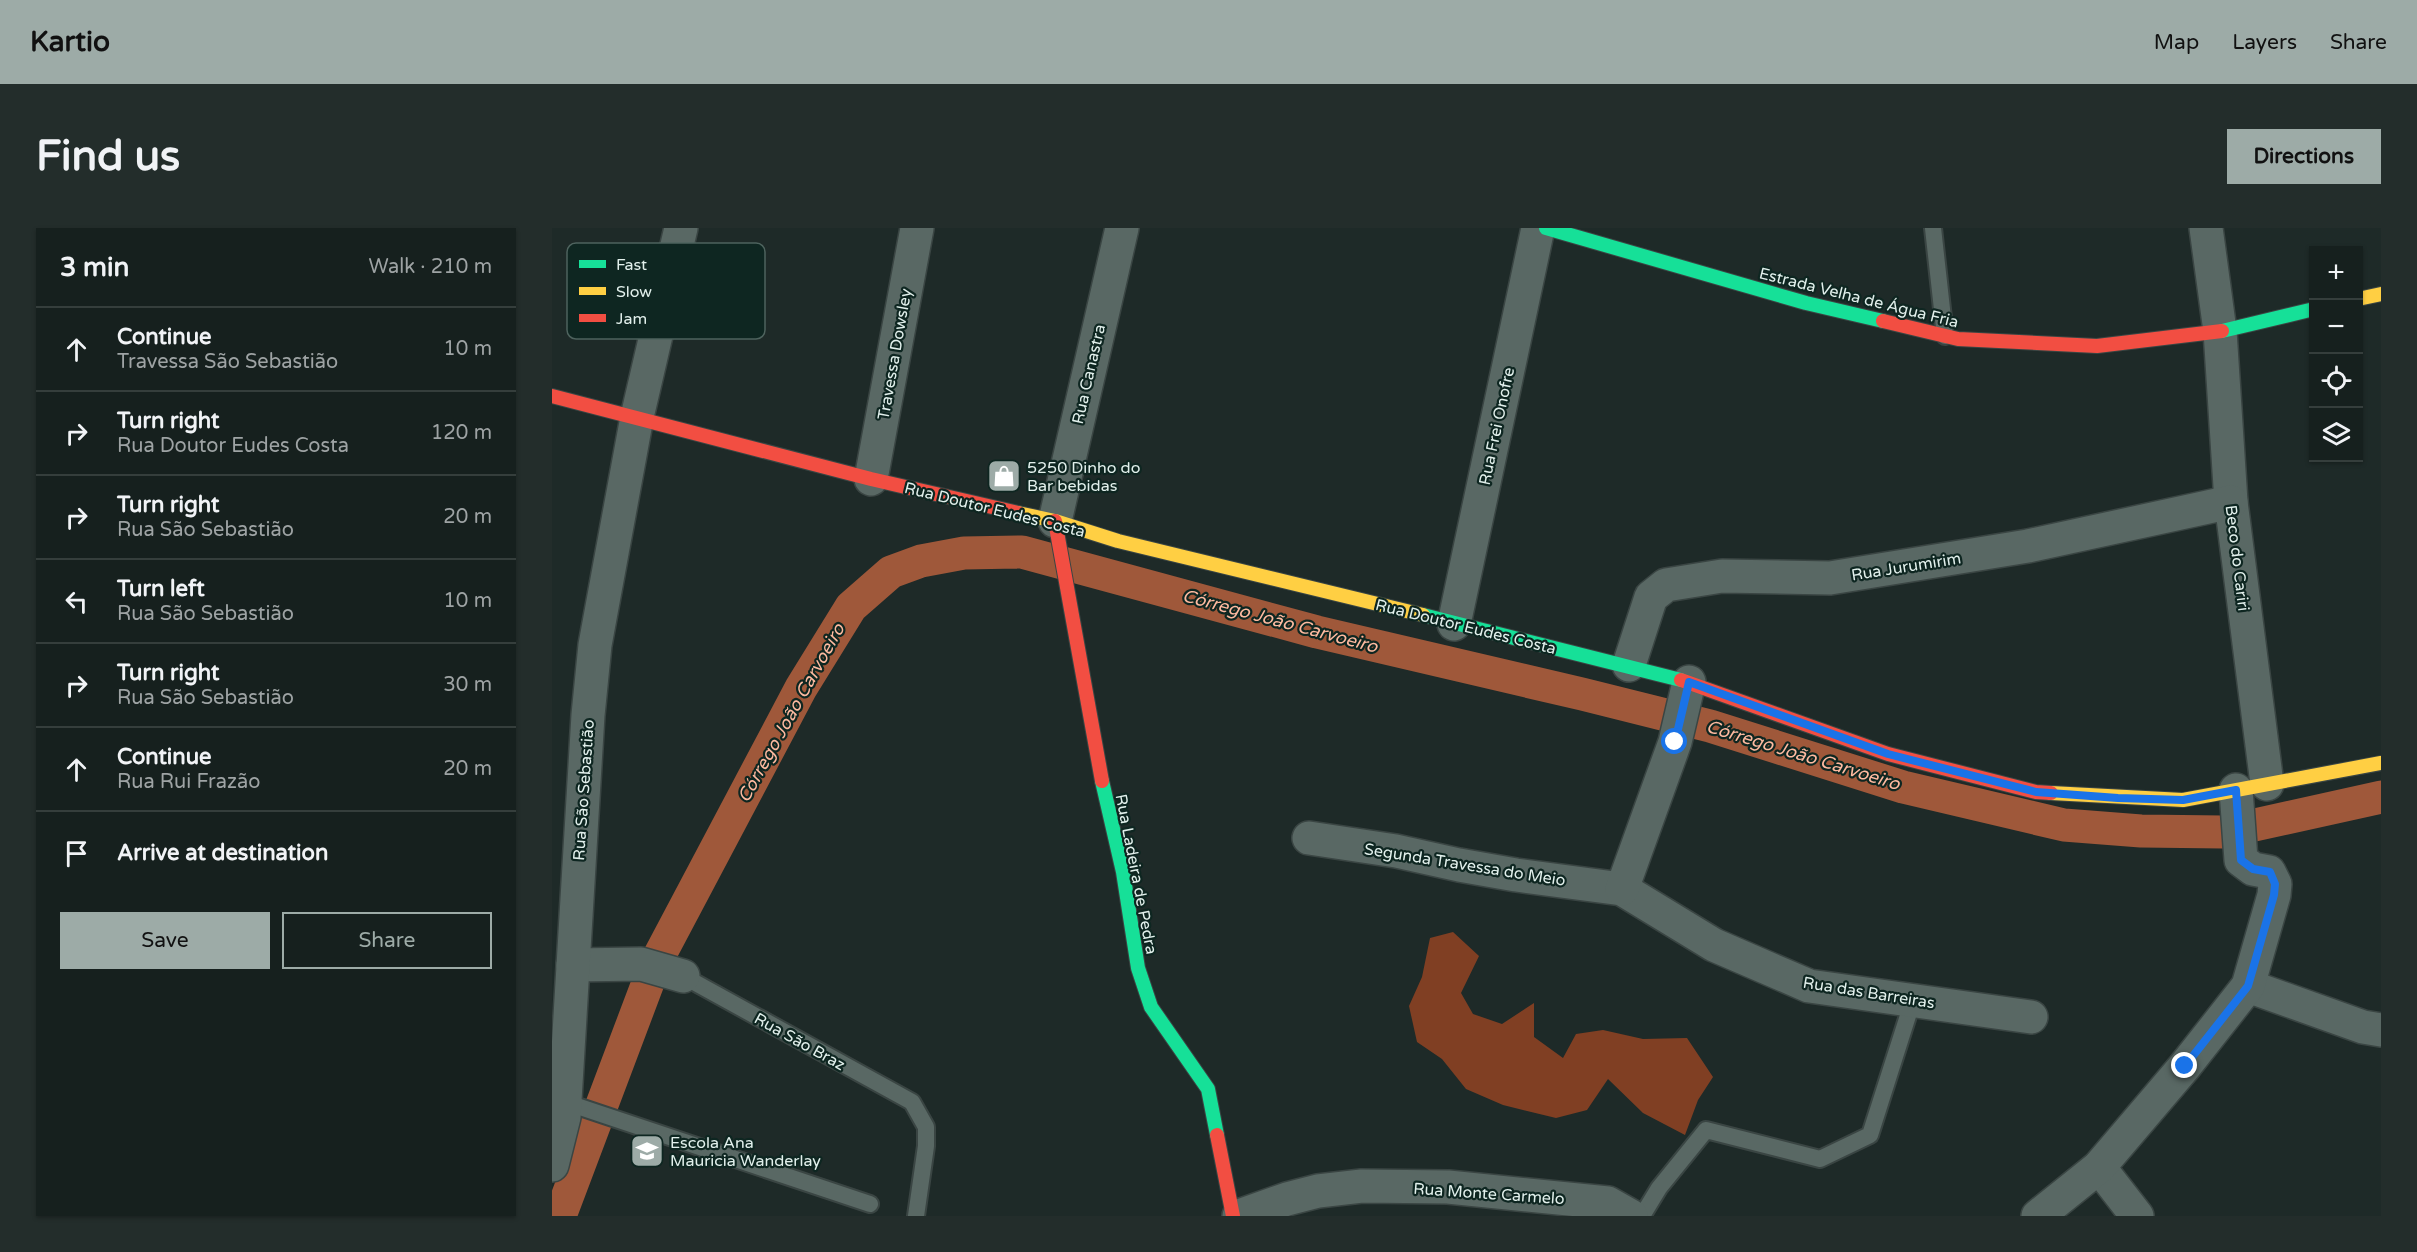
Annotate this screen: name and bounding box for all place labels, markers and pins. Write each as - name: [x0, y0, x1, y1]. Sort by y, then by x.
- shop icon: 5250 Dinho do Bar bebidas: [986, 458, 1022, 494]
- place label: 5250 Dinho do Bar bebidas: [1027, 458, 1140, 496]
- school or university icon: Escola Ana Mauricia Wanderlay: [629, 1133, 665, 1169]
- place label: Escola Ana Mauricia Wanderlay: [670, 1133, 821, 1171]

